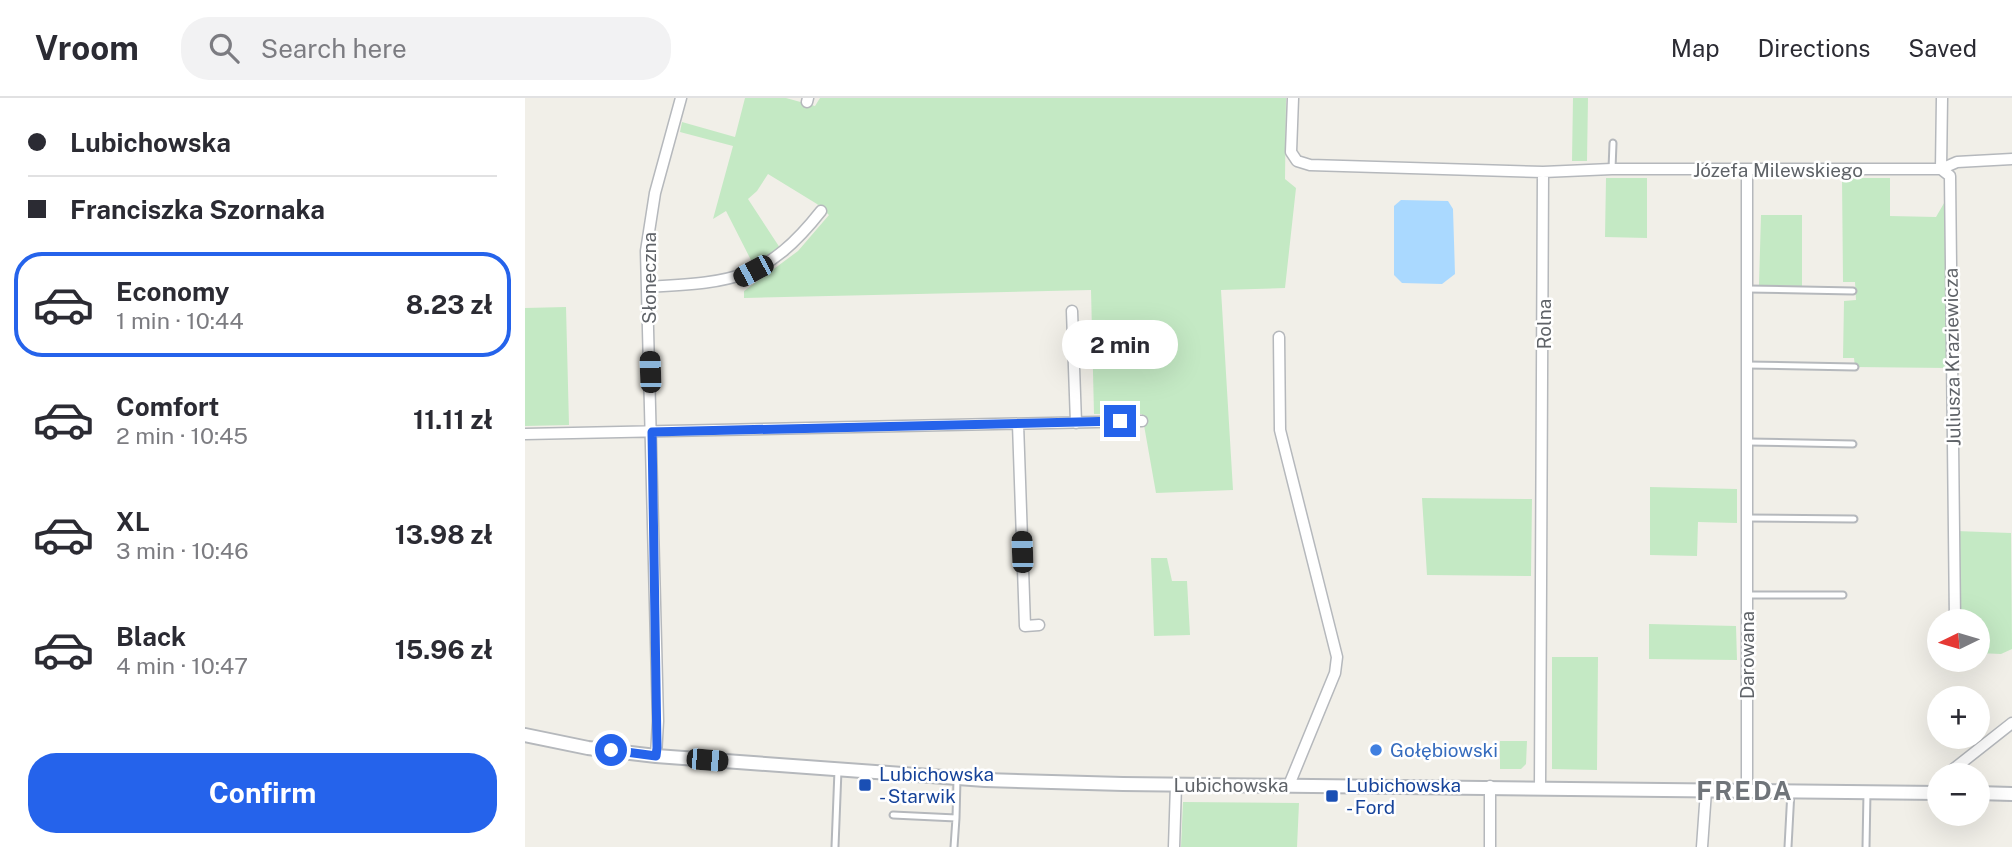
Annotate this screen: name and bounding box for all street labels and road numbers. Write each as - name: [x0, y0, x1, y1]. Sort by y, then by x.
- street label: Józefa Milewskiego: [1693, 159, 1863, 181]
- street label: Słoneczna: [638, 232, 660, 324]
- street label: Juliusza Kraziewicza: [1939, 268, 1965, 446]
- street label: Rolna: [1533, 299, 1555, 349]
- street label: Darowana: [1736, 611, 1758, 699]
- street label: Lubichowska: [1173, 774, 1289, 796]

